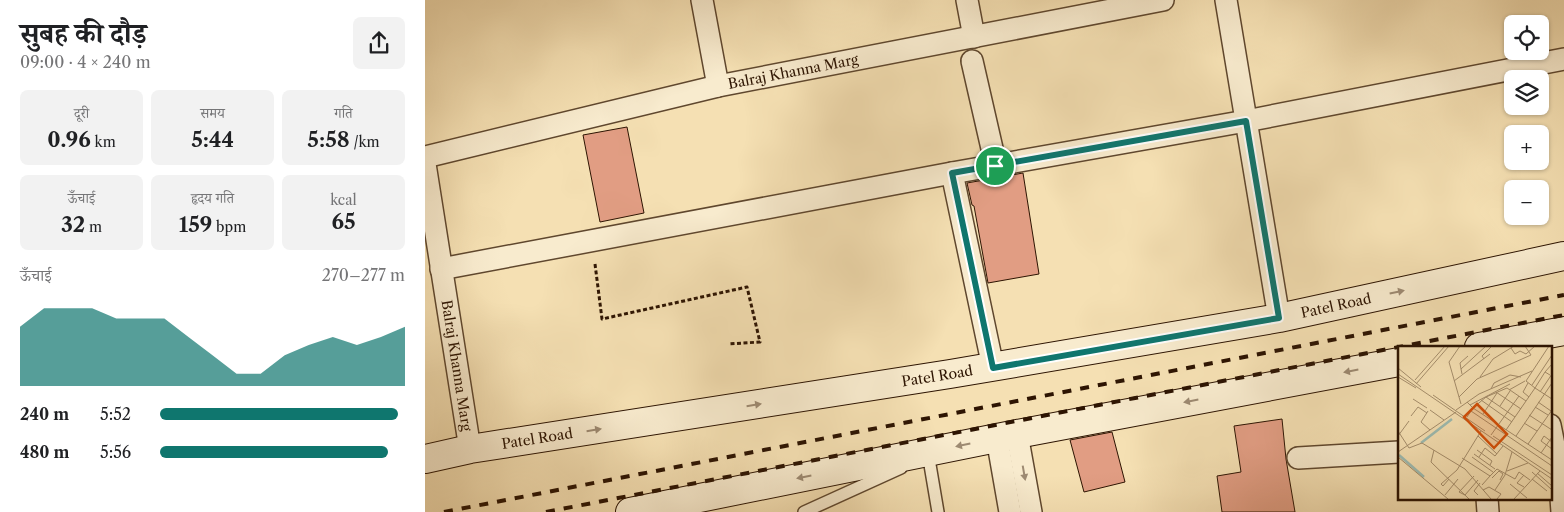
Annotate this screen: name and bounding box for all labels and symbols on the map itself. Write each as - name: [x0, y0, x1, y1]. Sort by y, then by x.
- street label: Balraj Khanna Marg: [726, 50, 860, 93]
- pin: [974, 145, 1016, 187]
- one-way arrow: [1389, 288, 1404, 296]
- street label: Patel Road: [1299, 289, 1373, 322]
- street label: Balraj Khanna Marg: [438, 299, 476, 433]
- inset map: [1398, 346, 1551, 500]
- street label: Patel Road: [900, 361, 975, 390]
- one-way arrow: [1343, 367, 1359, 375]
- one-way arrow: [1183, 397, 1199, 405]
- one-way arrow: [747, 400, 763, 408]
- street label: Patel Road: [500, 424, 574, 453]
- one-way arrow: [586, 425, 602, 433]
- one-way arrow: [955, 442, 971, 450]
- one-way arrow: [1021, 465, 1029, 481]
- one-way arrow: [795, 474, 811, 482]

